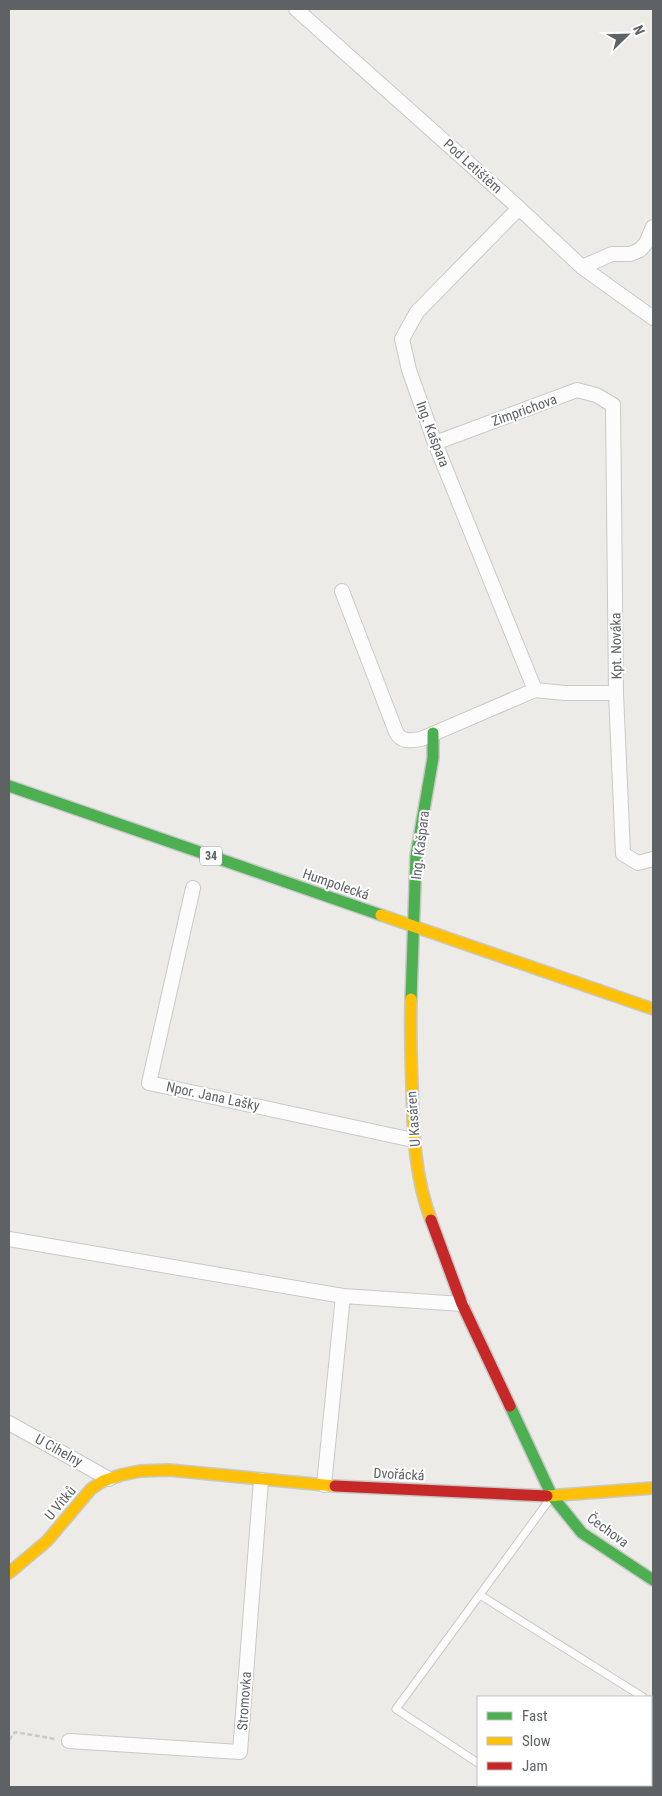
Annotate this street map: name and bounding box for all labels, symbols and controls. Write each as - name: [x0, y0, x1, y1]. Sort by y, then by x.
- north arrow: [602, 10, 652, 60]
- text: N: [630, 23, 648, 37]
- street label: Pod Letištěm: [440, 136, 506, 196]
- street label: Zimprichova: [489, 391, 559, 429]
- street label: Ing. Kašpara: [413, 399, 453, 469]
- street label: Kpt. Nováka: [607, 613, 625, 679]
- street label: Ing. Kašpara: [408, 810, 432, 880]
- road number: 34: [200, 846, 222, 866]
- street label: Humpolecká: [301, 865, 371, 903]
- street label: Npor. Jana Lašky: [165, 1078, 261, 1114]
- street label: U Kasáren: [403, 1091, 423, 1147]
- street label: U Cihelny: [33, 1431, 85, 1470]
- street label: Dvořácká: [373, 1465, 425, 1483]
- street label: U Vítků: [41, 1483, 79, 1523]
- street label: Čechova: [584, 1509, 632, 1550]
- street label: Stromovka: [234, 1671, 254, 1731]
- legend: [477, 1696, 652, 1786]
- text: Fast: [522, 1707, 547, 1725]
- text: Slow: [522, 1732, 551, 1750]
- text: Jam: [522, 1757, 548, 1775]

